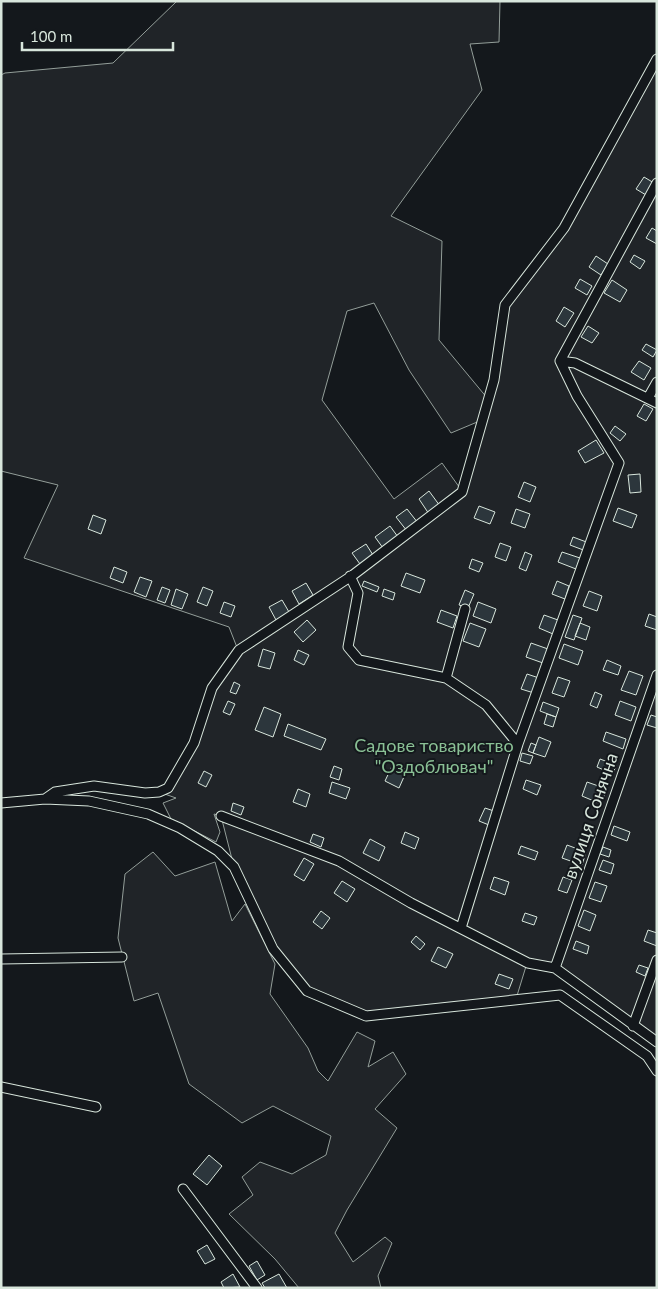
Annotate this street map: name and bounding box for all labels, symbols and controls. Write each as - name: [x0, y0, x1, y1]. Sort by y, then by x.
- scale bar: [22, 20, 174, 52]
- text: 100 m: [30, 27, 72, 45]
- park label: Садове товариство "Оздоблювач": [354, 734, 514, 777]
- street label: вулиця Сонячна: [558, 750, 622, 882]

